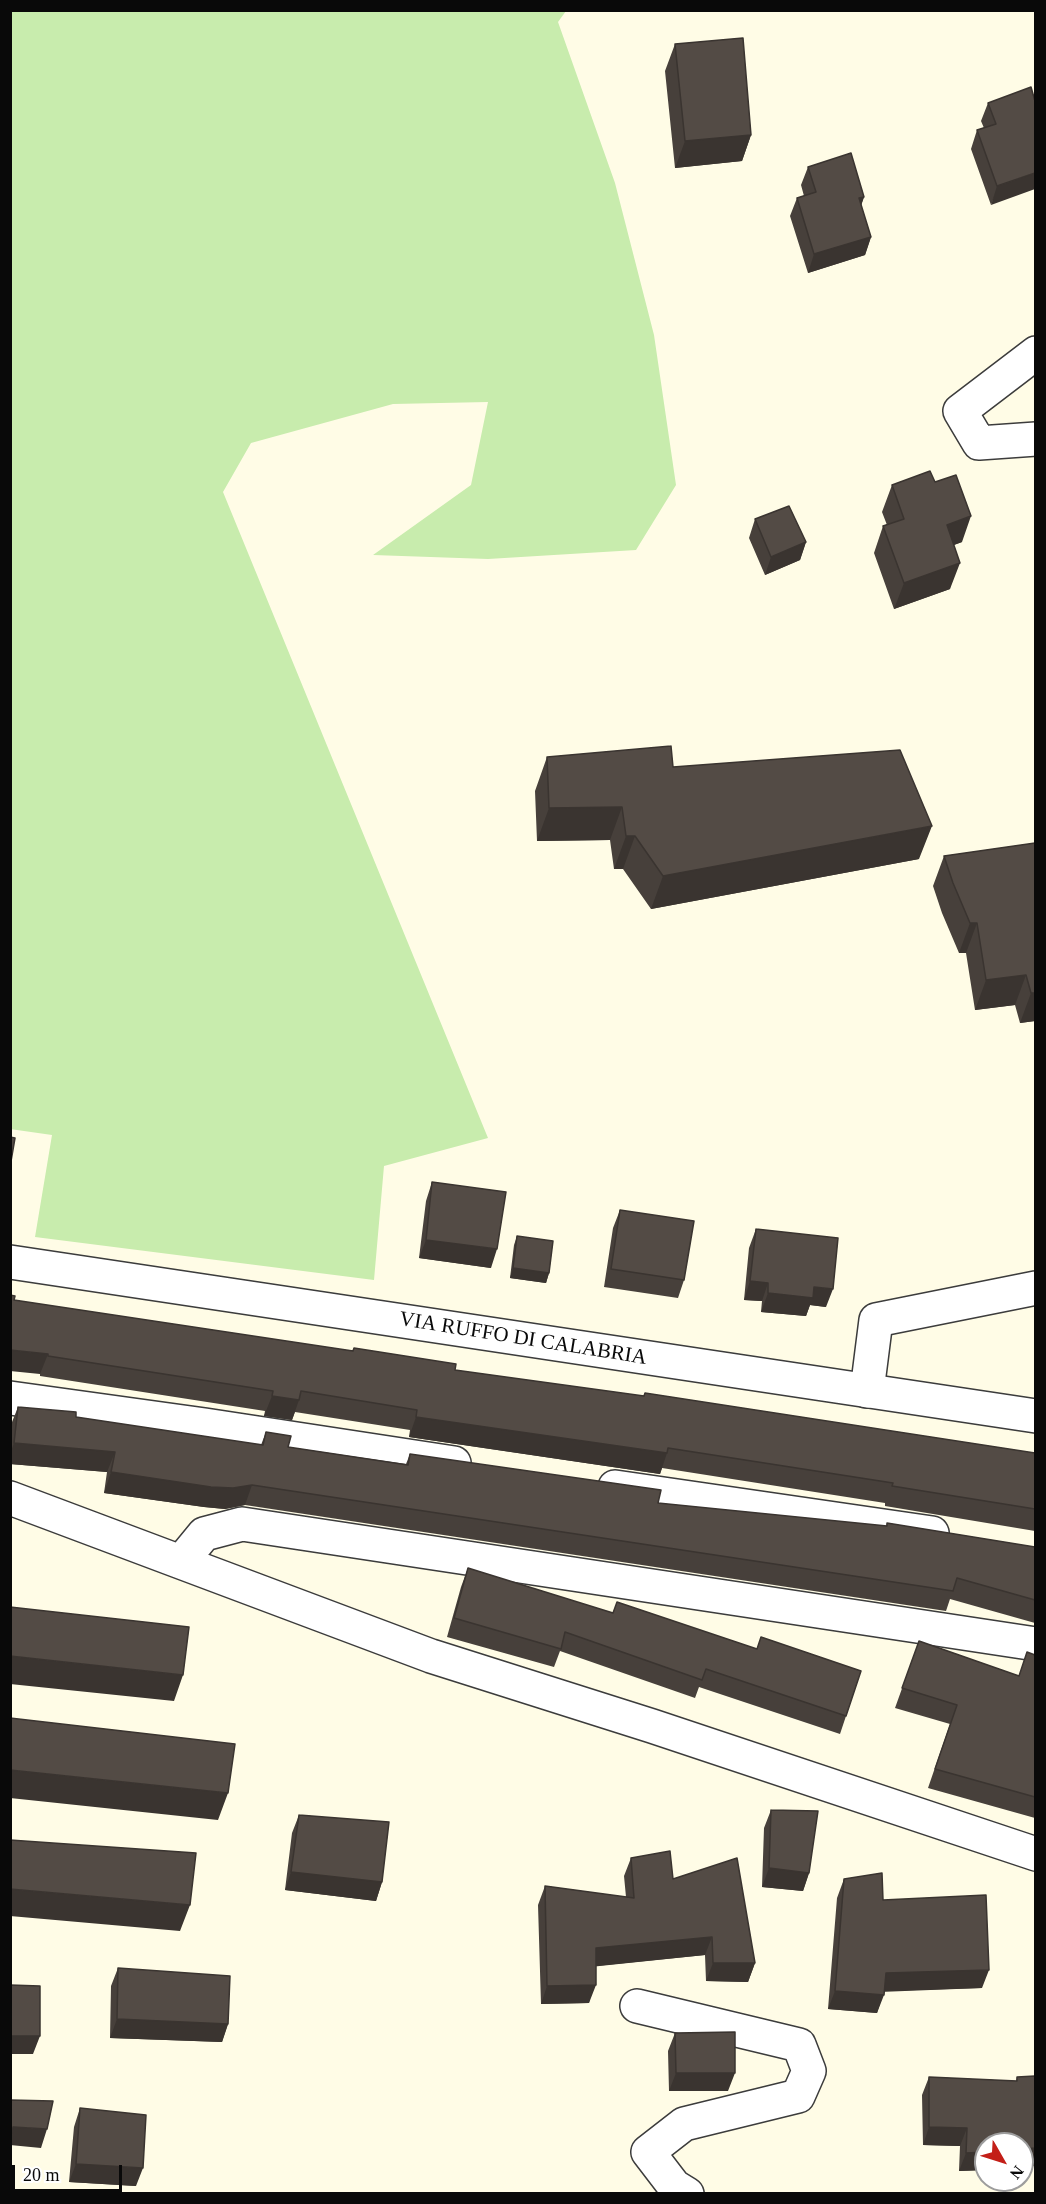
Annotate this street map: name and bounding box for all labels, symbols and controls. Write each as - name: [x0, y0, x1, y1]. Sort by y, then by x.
- street label: VIA RUFFO DI CALABRIA: [397, 1307, 649, 1371]
- north arrow: [974, 2132, 1034, 2192]
- scale bar: [15, 2153, 124, 2191]
- text: N: [1007, 2163, 1027, 2182]
- text: 20 m: [23, 2165, 60, 2185]

